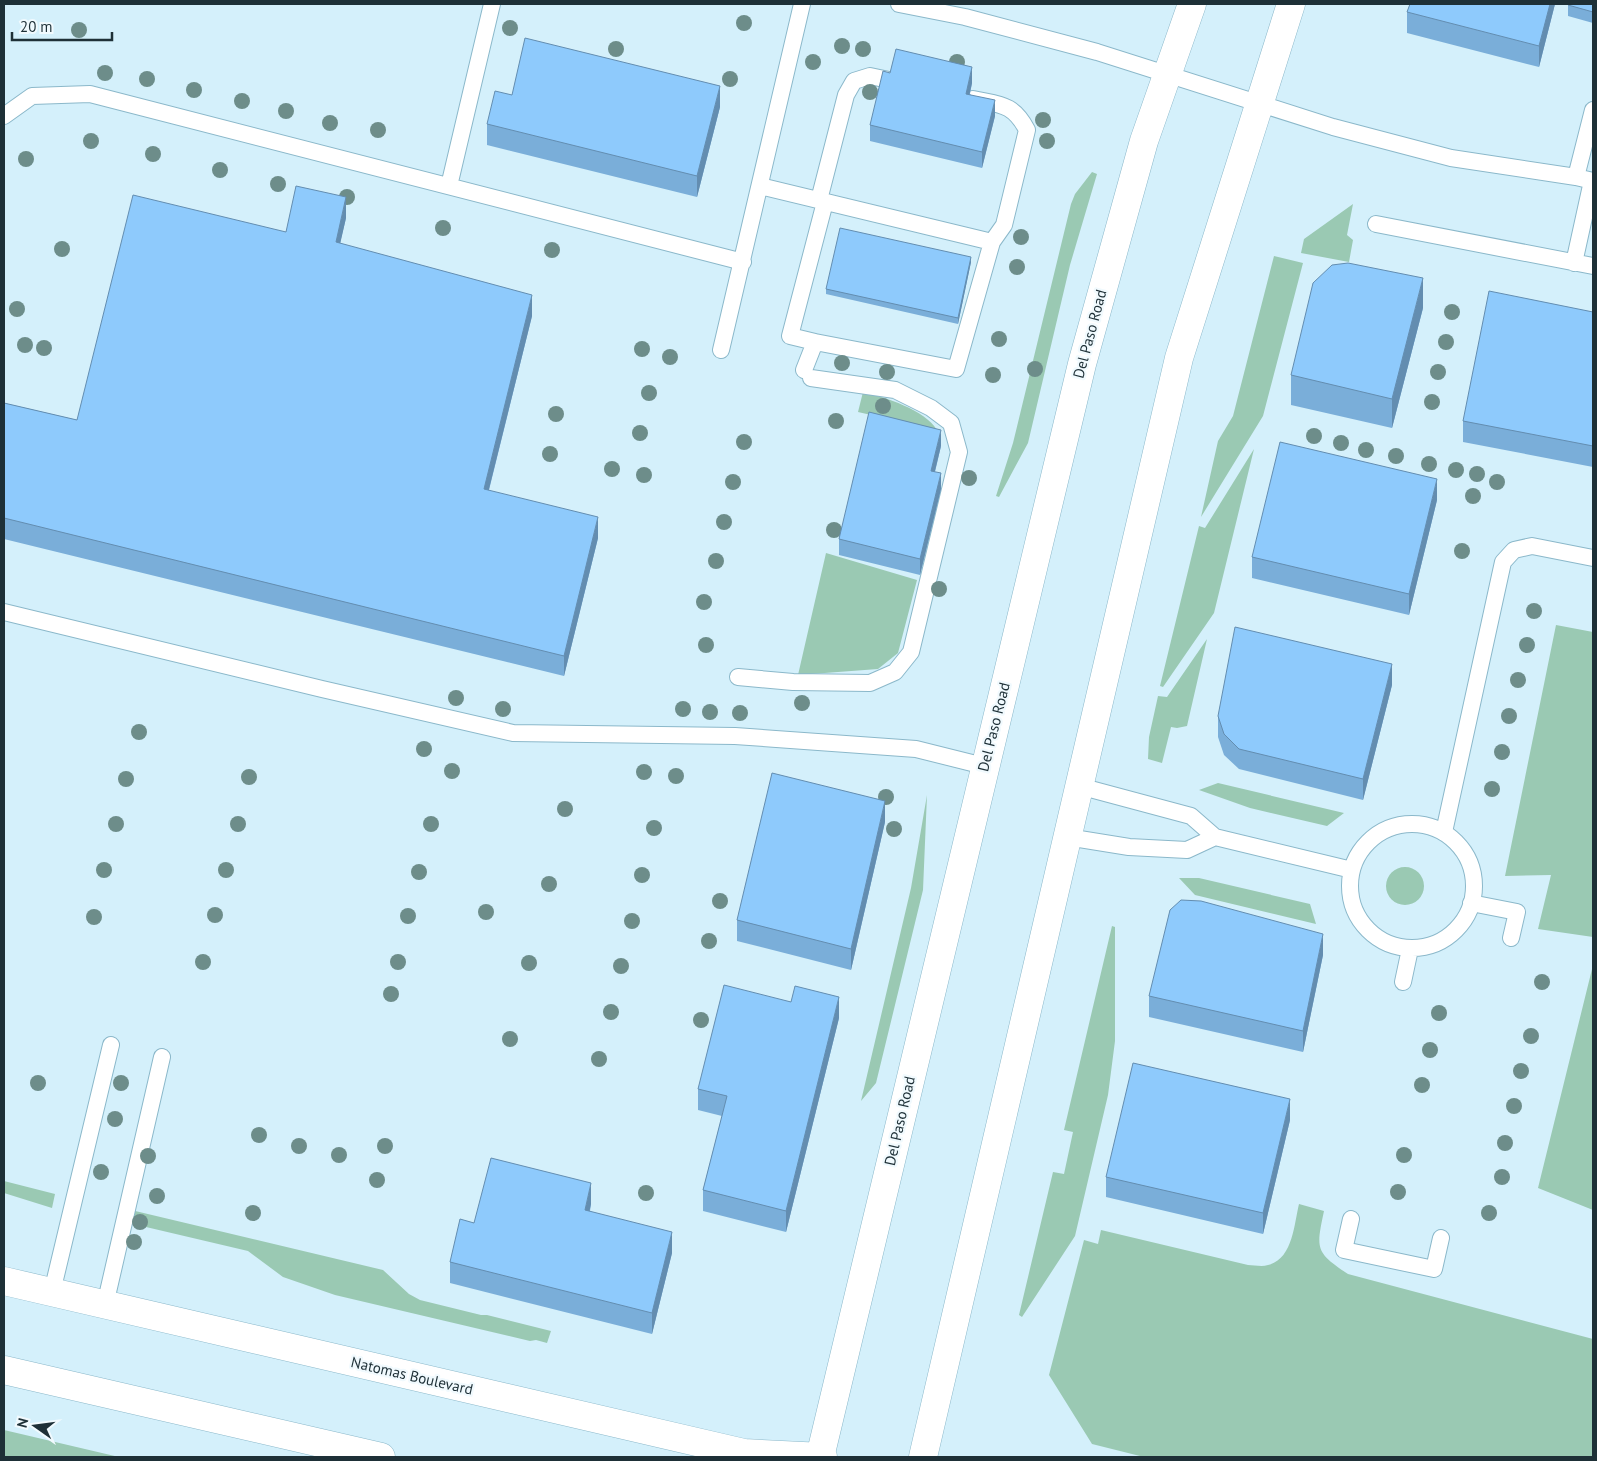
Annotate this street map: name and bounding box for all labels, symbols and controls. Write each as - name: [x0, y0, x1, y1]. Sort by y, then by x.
- scale bar: [12, 10, 112, 42]
- text: 20 m: [20, 17, 53, 36]
- street label: Del Paso Road: [1069, 287, 1110, 380]
- street label: Del Paso Road: [973, 680, 1014, 773]
- street label: Del Paso Road: [880, 1074, 919, 1167]
- street label: Natomas Boulevard: [349, 1352, 475, 1399]
- north arrow: [10, 1401, 60, 1451]
- text: N: [13, 1416, 32, 1429]

